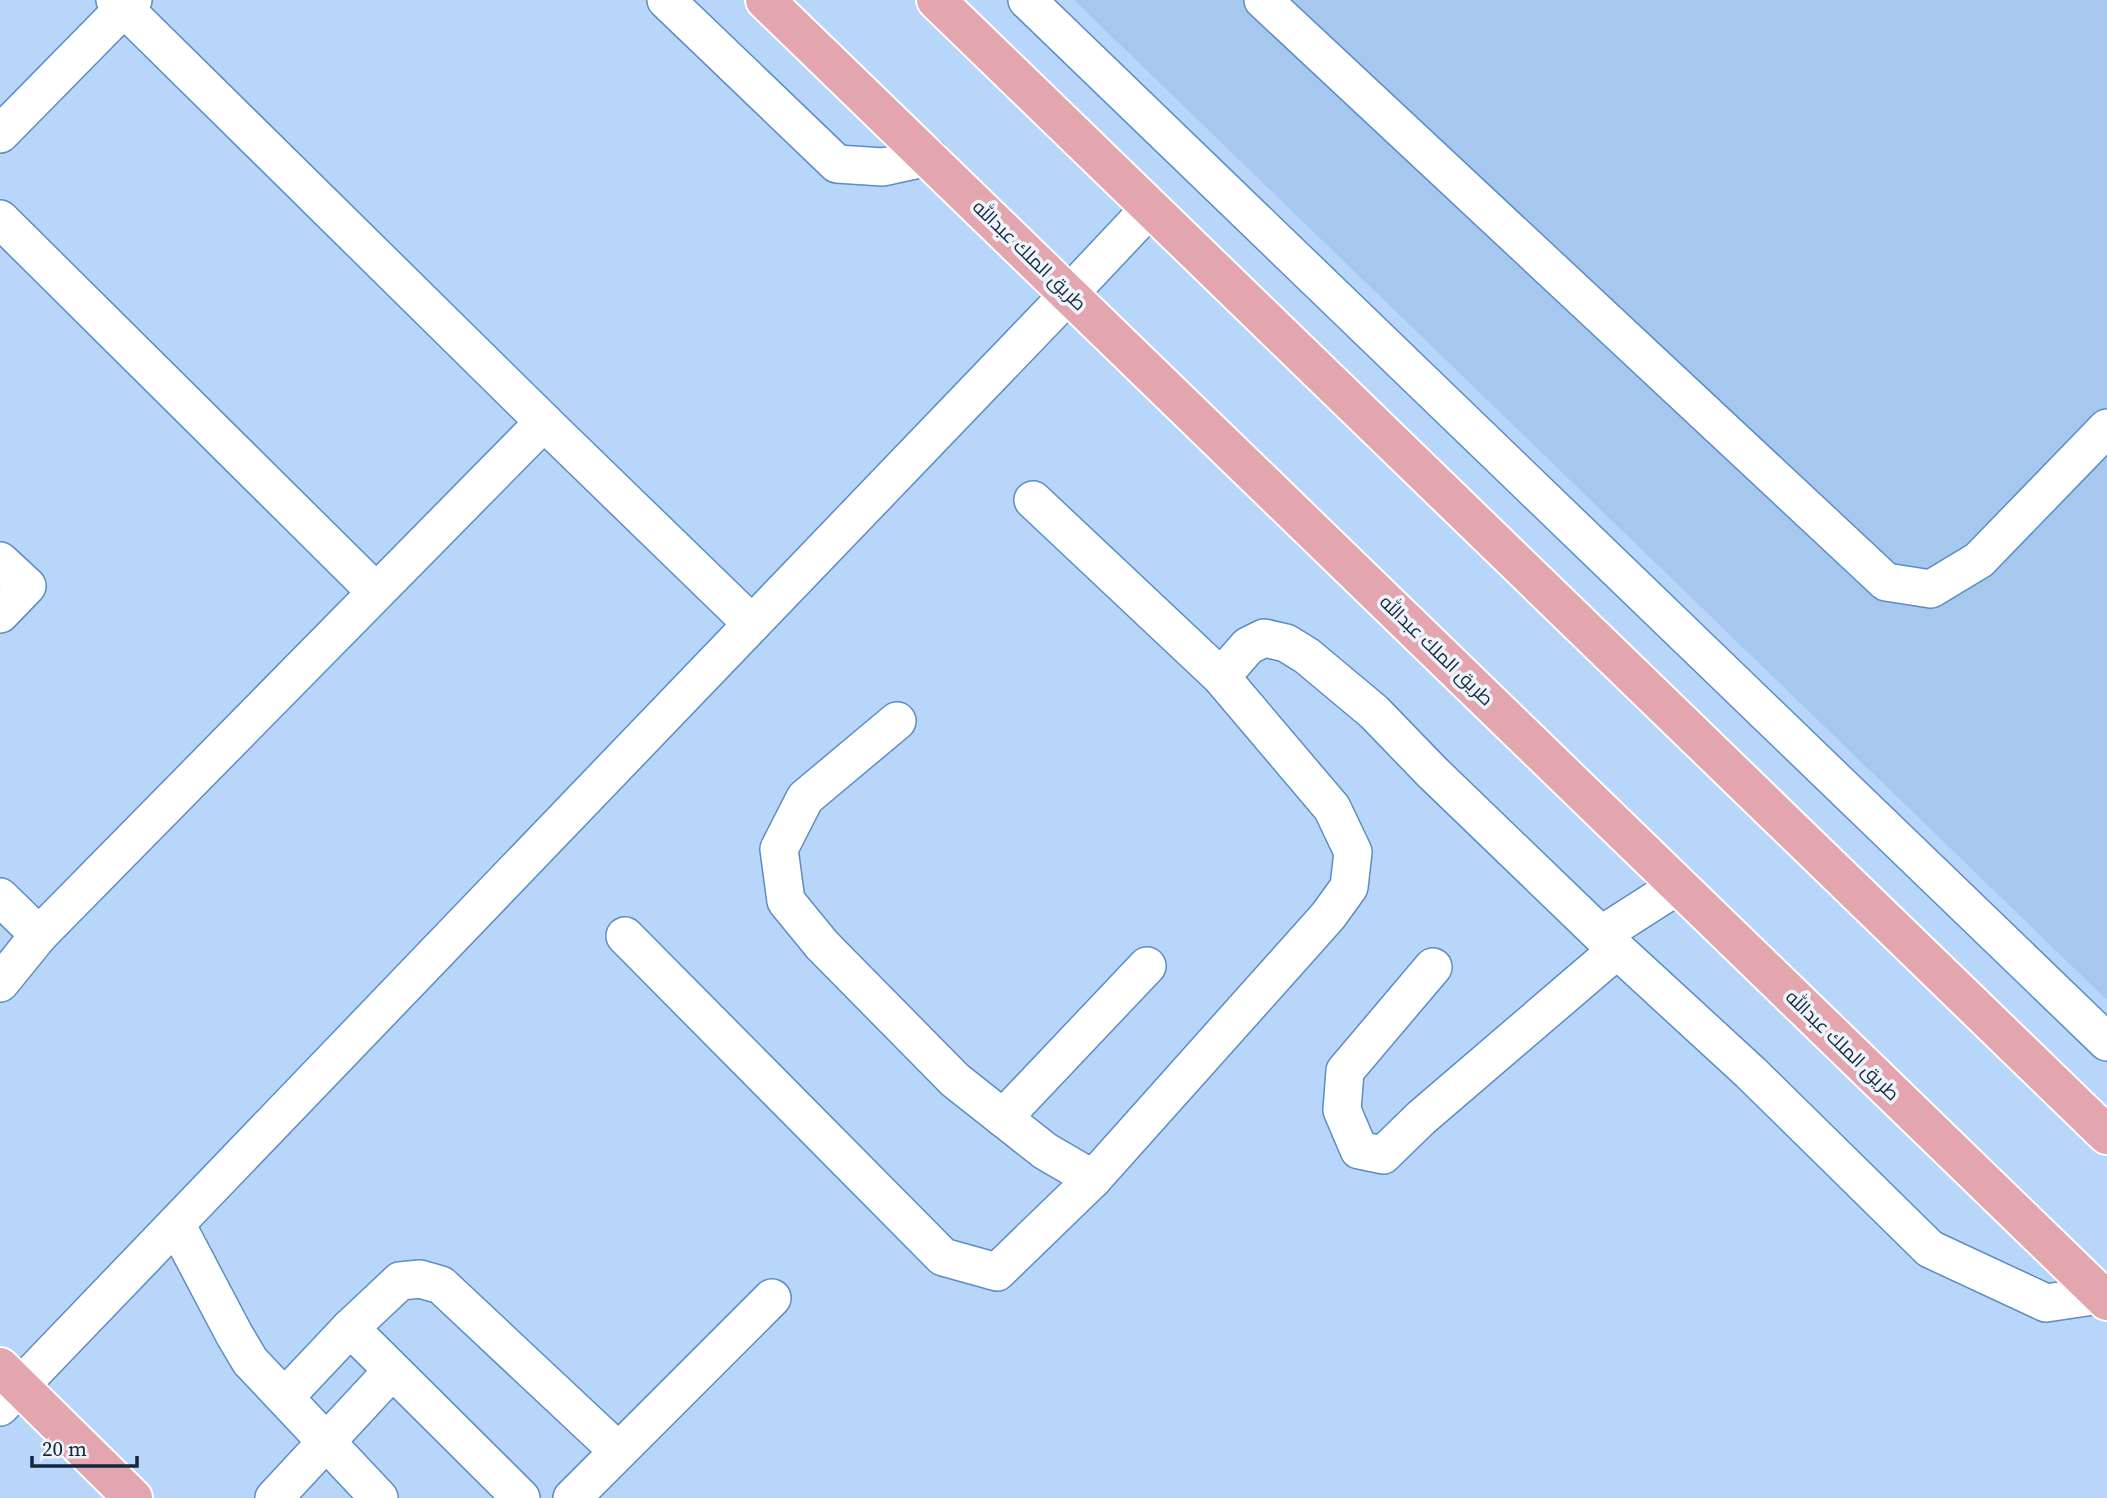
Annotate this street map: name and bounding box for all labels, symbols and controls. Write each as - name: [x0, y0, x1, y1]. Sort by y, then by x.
- street label: طريق الملك عبدالله: [967, 194, 1093, 316]
- street label: طريق الملك عبدالله: [1374, 589, 1500, 711]
- street label: طريق الملك عبدالله: [1780, 984, 1906, 1106]
- scale bar: [32, 1424, 136, 1468]
- text: 20 m: [42, 1434, 87, 1463]

